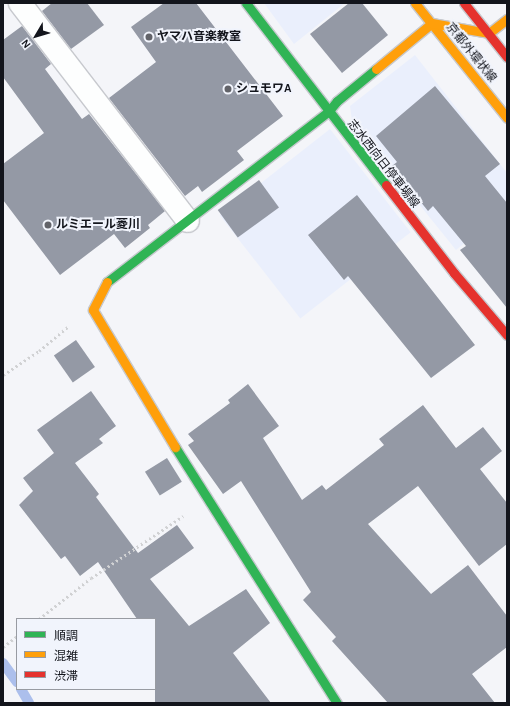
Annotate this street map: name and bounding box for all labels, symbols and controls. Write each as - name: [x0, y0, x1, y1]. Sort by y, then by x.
- north arrow: [16, 16, 56, 56]
- street label: 京都外環状線: [443, 20, 499, 86]
- place label: ヤマハ音楽教室: [157, 30, 241, 44]
- marker: ヤマハ音楽教室: [144, 32, 154, 42]
- text: N: [19, 37, 34, 51]
- place label: シュモワA: [236, 82, 292, 96]
- marker: シュモワA: [223, 84, 233, 94]
- street label: 志水西向日停車場線: [344, 117, 422, 211]
- place label: ルミエール菱川: [56, 218, 140, 232]
- marker: ルミエール菱川: [43, 220, 53, 230]
- legend: [16, 618, 156, 690]
- text: 順調: [54, 629, 78, 643]
- text: 混雑: [54, 649, 78, 663]
- text: 渋滞: [54, 669, 78, 683]

